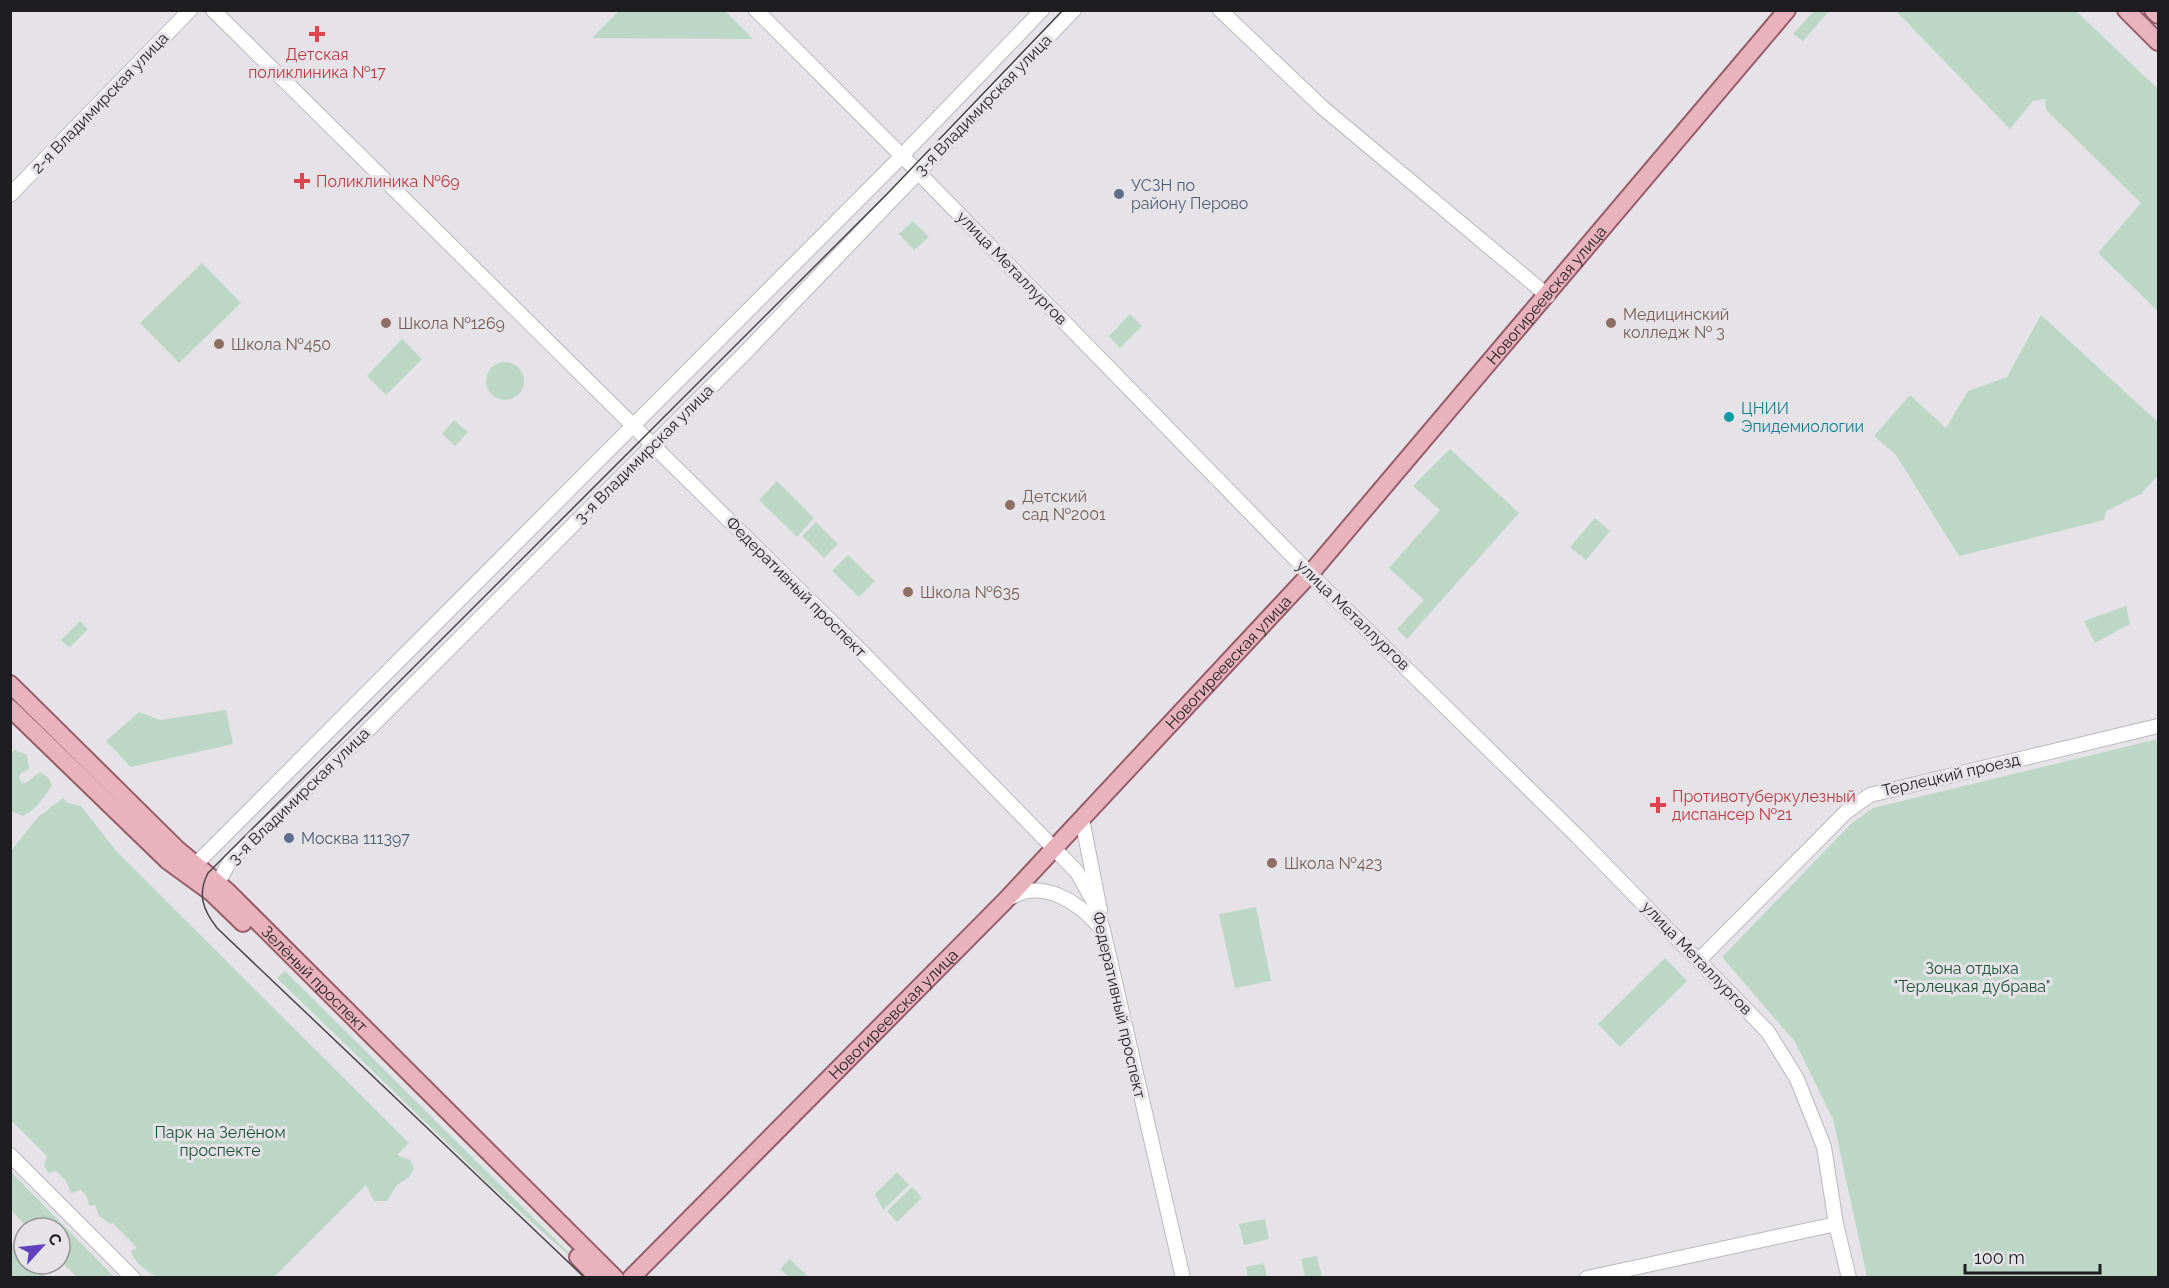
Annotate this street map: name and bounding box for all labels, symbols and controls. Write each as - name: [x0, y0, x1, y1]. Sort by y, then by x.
- marker: Детская поликлиника №17: [308, 25, 326, 43]
- street label: 2-я Владимирская улица: [28, 29, 172, 177]
- street label: 3-я Владимирская улица: [911, 31, 1055, 179]
- place label: Детская поликлиника №17: [248, 45, 386, 82]
- marker: Поликлиника №69: [293, 172, 311, 190]
- place label: Поликлиника №69: [316, 172, 460, 191]
- place label: УСЗН по району Перово: [1131, 176, 1248, 213]
- marker: УСЗН по району Перово: [1112, 187, 1126, 201]
- street label: улица Металлургов: [953, 207, 1071, 329]
- street label: Новогиреевская улица: [1482, 222, 1610, 368]
- place label: Медицинский колледж № 3: [1623, 305, 1729, 342]
- place label: Школа №1269: [398, 314, 505, 333]
- marker: Школа №1269: [379, 316, 393, 330]
- marker: Медицинский колледж № 3: [1604, 316, 1618, 330]
- place label: Школа №450: [231, 335, 331, 354]
- marker: Школа №450: [212, 337, 226, 351]
- street label: 3-я Владимирская улица: [571, 381, 717, 527]
- place label: ЦНИИ Эпидемиологии: [1741, 399, 1864, 436]
- marker: ЦНИИ Эпидемиологии: [1722, 410, 1736, 424]
- place label: Детский сад №2001: [1022, 487, 1106, 524]
- marker: Детский сад №2001: [1003, 498, 1017, 512]
- street label: Федеративный проспект: [722, 513, 870, 661]
- street label: улица Металлургов: [1292, 556, 1414, 674]
- place label: Школа №635: [920, 583, 1020, 602]
- marker: Школа №635: [901, 585, 915, 599]
- street label: Новогиреевская улица: [1161, 591, 1295, 733]
- street label: 3-я Владимирская улица: [225, 724, 373, 868]
- street label: Терлецкий проезд: [1880, 750, 2022, 800]
- place label: Противотуберкулезный диспансер №21: [1672, 787, 1856, 824]
- marker: Противотуберкулезный диспансер №21: [1649, 796, 1667, 814]
- place label: Москва 111397: [301, 829, 410, 848]
- marker: Москва 111397: [282, 831, 296, 845]
- place label: Школа №423: [1284, 854, 1382, 873]
- marker: Школа №423: [1265, 856, 1279, 870]
- street label: улица Металлургов: [1638, 897, 1756, 1019]
- street label: Федеративный проспект: [1088, 910, 1150, 1100]
- street label: Зелёный проспект: [258, 922, 372, 1036]
- street label: Новогиреевская улица: [824, 945, 962, 1083]
- park label: Зона отдыха "Терлецкая дубрава": [1893, 959, 2051, 996]
- park label: Парк на Зелёном проспекте: [154, 1123, 286, 1160]
- north arrow: [12, 1216, 72, 1276]
- text: С: [44, 1230, 66, 1249]
- scale bar: [1965, 1237, 2100, 1275]
- text: 100 m: [1974, 1247, 2025, 1268]

